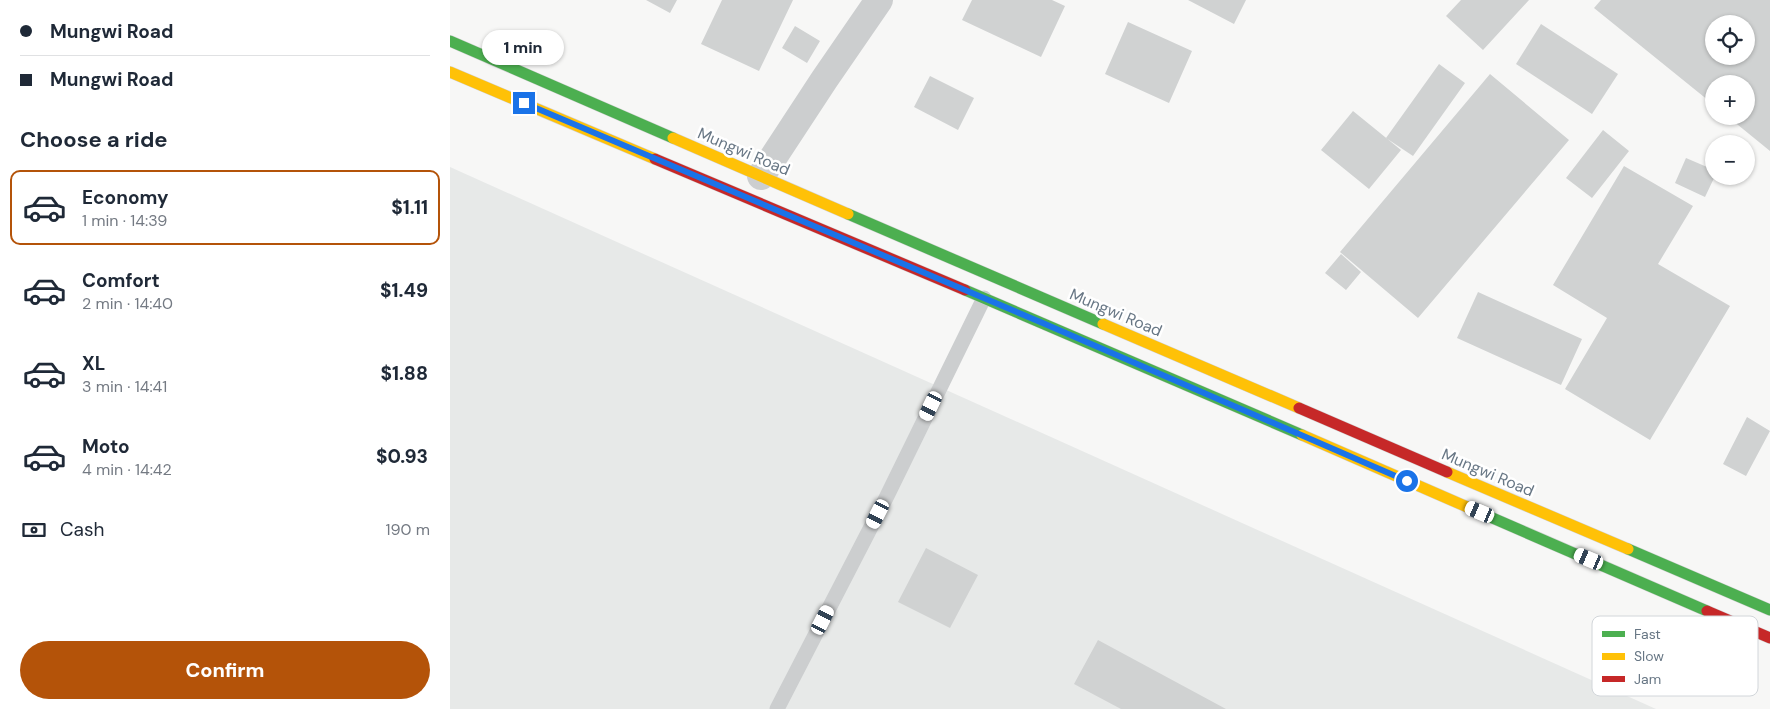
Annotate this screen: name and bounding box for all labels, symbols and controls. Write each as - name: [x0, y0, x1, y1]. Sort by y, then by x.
- map controls: [1705, 15, 1755, 185]
- button: locate: [1705, 15, 1755, 65]
- text: Mungwi Road: [50, 19, 173, 44]
- callout: 1 min: [483, 31, 565, 66]
- text: 1 min: [503, 37, 543, 58]
- text: Mungwi Road: [50, 67, 173, 92]
- button: +: [1705, 75, 1755, 125]
- route end: [513, 92, 535, 114]
- street label: Mungwi Road: [694, 123, 793, 180]
- text: Choose a ride: [20, 125, 168, 154]
- button: −: [1705, 135, 1755, 185]
- icon: car: [22, 185, 67, 230]
- text: Economy: [82, 185, 169, 210]
- text: $1.11: [391, 195, 428, 220]
- text: 1 min · 14:39: [82, 210, 167, 231]
- icon: car: [22, 268, 67, 313]
- text: Comfort: [82, 268, 160, 293]
- text: $1.49: [380, 278, 428, 303]
- street label: Mungwi Road: [1066, 284, 1165, 341]
- text: 2 min · 14:40: [82, 293, 173, 314]
- icon: car: [22, 351, 67, 396]
- text: XL: [82, 351, 105, 376]
- text: $1.88: [380, 361, 428, 386]
- text: 3 min · 14:41: [82, 376, 167, 397]
- car: [917, 389, 944, 423]
- icon: car: [22, 434, 67, 479]
- text: Moto: [82, 434, 130, 459]
- text: $0.93: [376, 444, 428, 469]
- street label: Mungwi Road: [1438, 444, 1537, 501]
- text: 4 min · 14:42: [82, 459, 172, 480]
- route start: [1396, 470, 1418, 492]
- car: [864, 497, 891, 531]
- car: [1463, 499, 1496, 525]
- icon: cash: [20, 516, 48, 544]
- text: Cash: [60, 517, 104, 542]
- text: 190 m: [386, 519, 430, 540]
- car: [1572, 546, 1605, 572]
- car: [809, 603, 836, 637]
- legend: [1592, 616, 1758, 696]
- text: Fast: [1634, 625, 1661, 643]
- button: Confirm: [20, 641, 430, 699]
- text: Slow: [1634, 647, 1664, 665]
- text: Jam: [1634, 670, 1661, 688]

